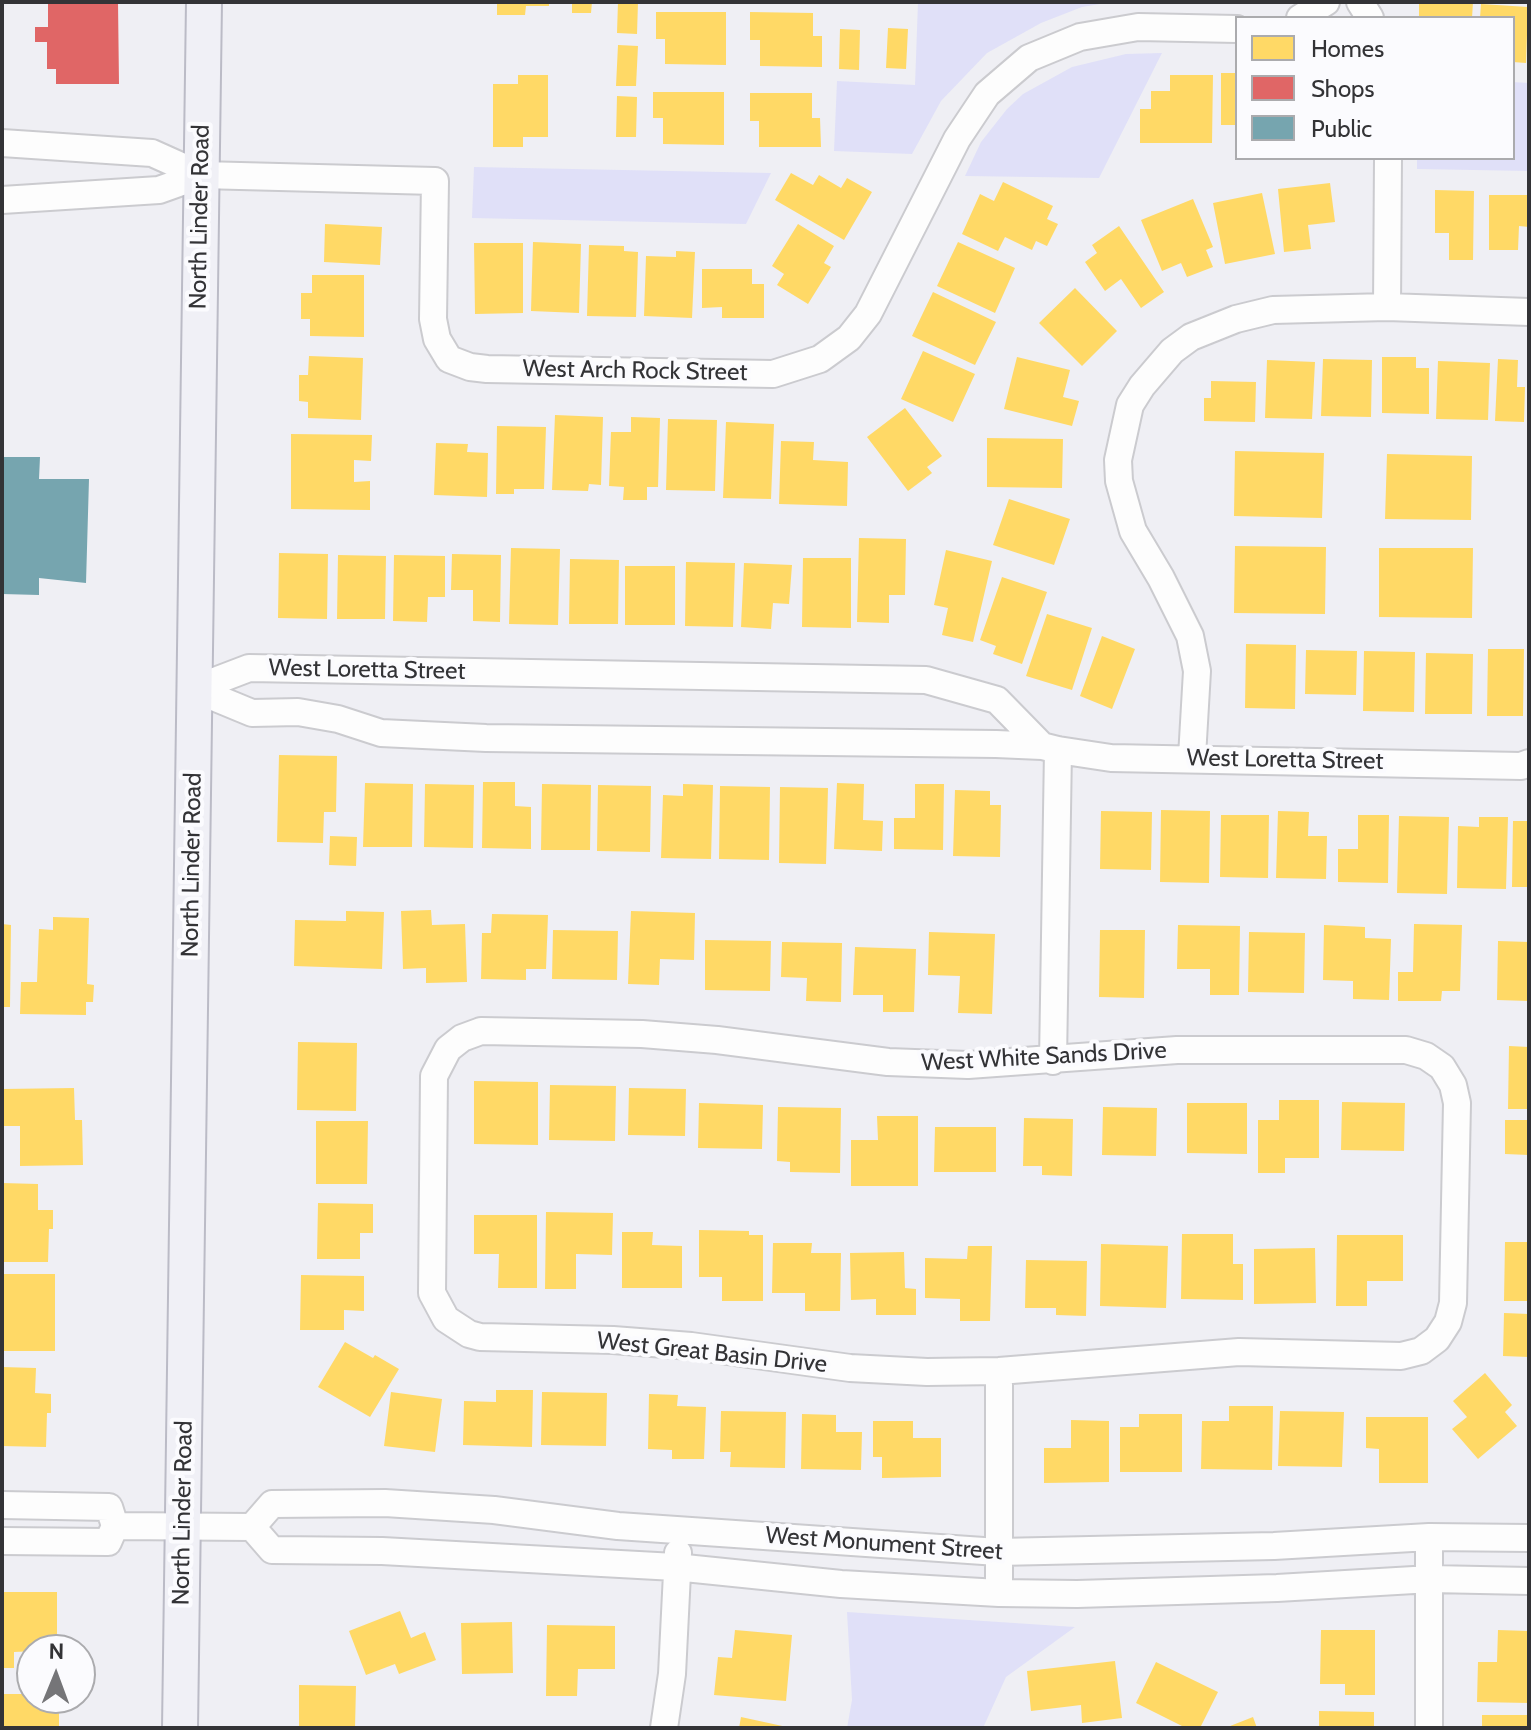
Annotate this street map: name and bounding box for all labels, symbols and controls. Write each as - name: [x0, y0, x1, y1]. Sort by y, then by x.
- legend: [1235, 16, 1515, 160]
- text: Homes: [1311, 34, 1384, 63]
- text: Shops: [1311, 74, 1374, 103]
- text: Public: [1311, 114, 1372, 143]
- street label: North Linder Road: [184, 124, 216, 310]
- street label: West Arch Rock Street: [522, 355, 748, 387]
- street label: West Loretta Street: [268, 654, 466, 686]
- street label: West Loretta Street: [1186, 744, 1384, 776]
- street label: North Linder Road: [176, 772, 208, 958]
- street label: West White Sands Drive: [921, 1036, 1167, 1078]
- street label: West Great Basin Drive: [595, 1327, 829, 1379]
- street label: North Linder Road: [167, 1420, 199, 1606]
- street label: West Monument Street: [764, 1521, 1004, 1567]
- north arrow: [16, 1634, 96, 1714]
- text: N: [48, 1638, 64, 1665]

